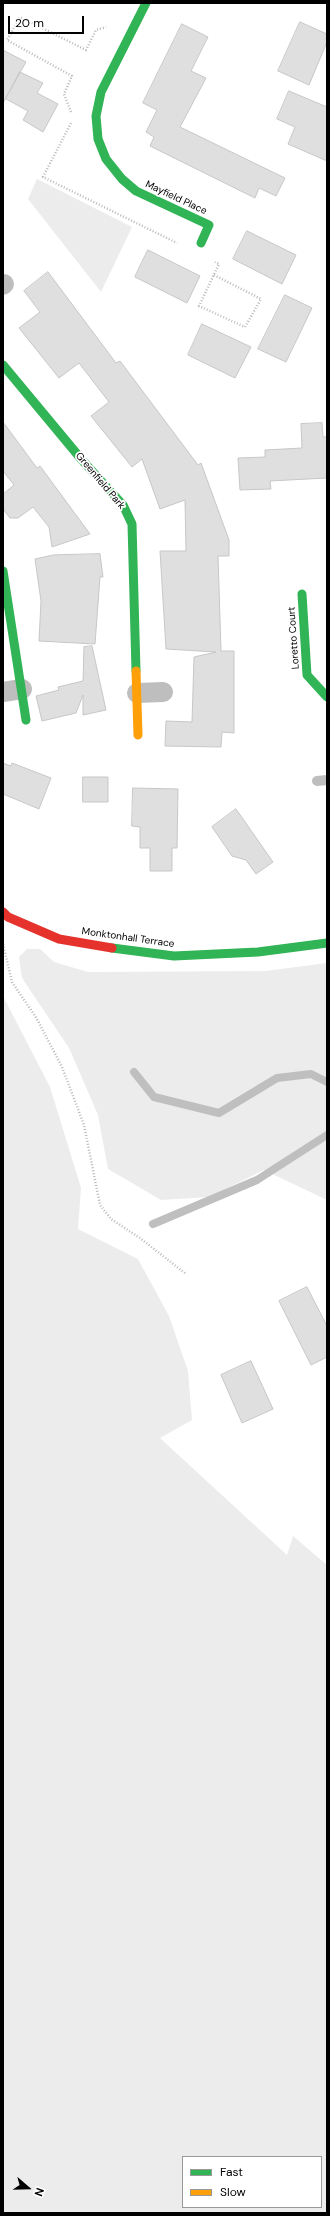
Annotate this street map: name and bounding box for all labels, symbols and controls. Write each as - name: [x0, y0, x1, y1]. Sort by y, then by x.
- scale bar: [10, 8, 86, 34]
- text: 20 m: [15, 15, 44, 31]
- street label: Mayfield Place: [143, 178, 209, 218]
- street label: Greenfield Park: [73, 450, 127, 512]
- street label: Loretto Court: [286, 606, 302, 670]
- street label: Monktonhall Terrace: [81, 926, 175, 950]
- legend: [182, 2156, 322, 2208]
- text: Fast: [220, 2164, 243, 2180]
- north arrow: [8, 2168, 48, 2208]
- text: Slow: [220, 2184, 246, 2200]
- text: N: [31, 2186, 47, 2198]

